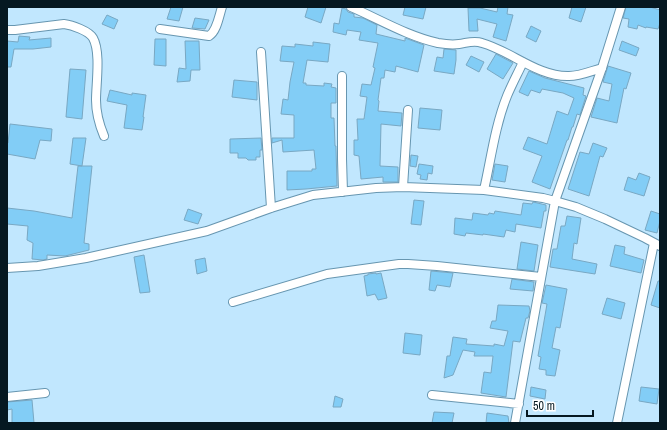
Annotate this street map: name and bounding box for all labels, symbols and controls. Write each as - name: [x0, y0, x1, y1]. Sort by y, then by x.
- scale bar: [527, 392, 593, 418]
- text: 50 m: [533, 398, 555, 414]

